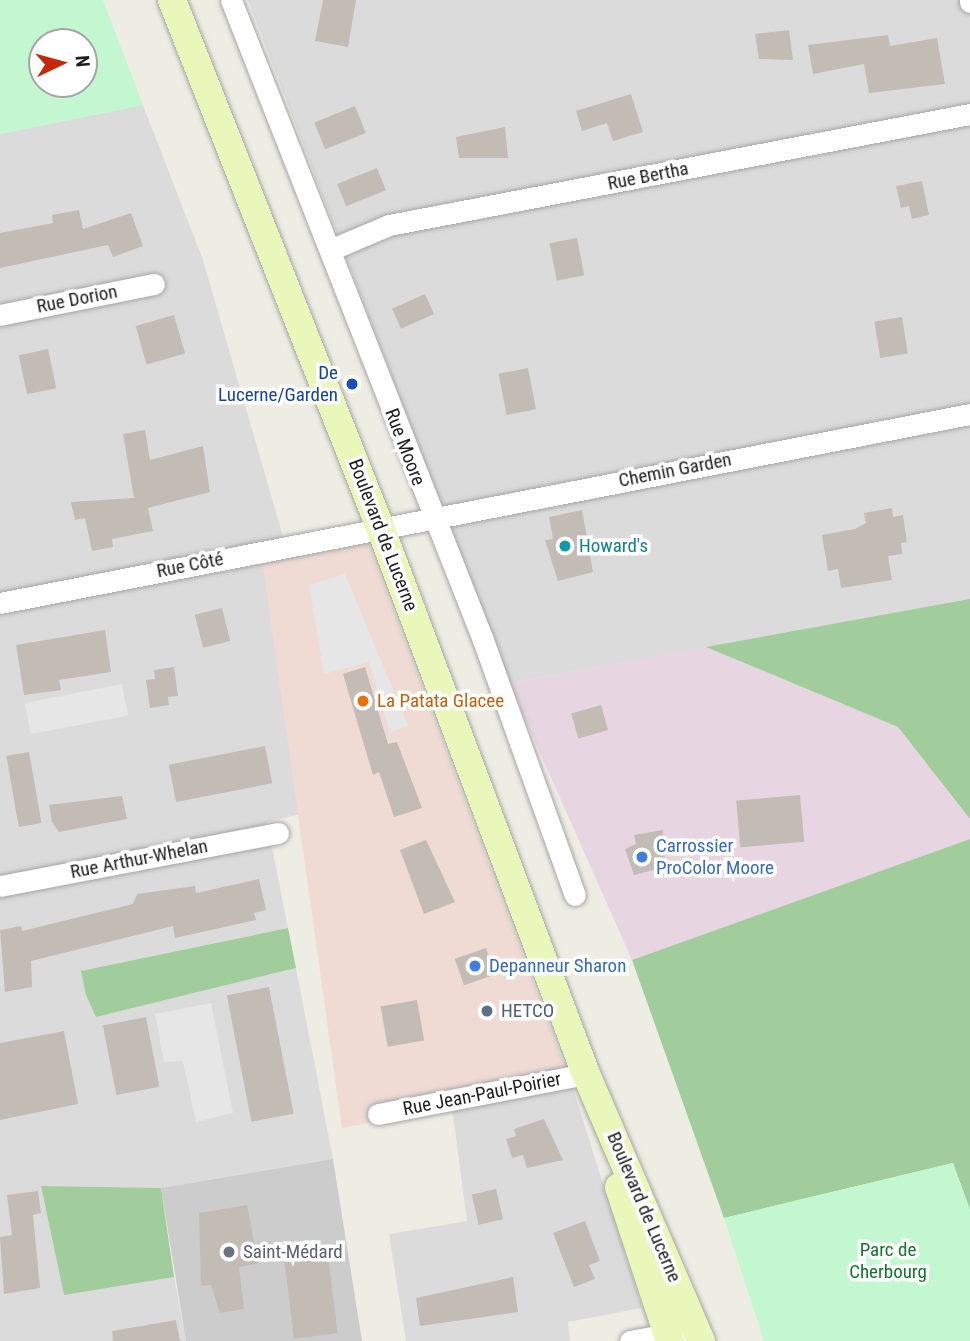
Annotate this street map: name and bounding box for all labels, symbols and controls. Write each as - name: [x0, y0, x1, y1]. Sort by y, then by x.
- north arrow: [28, 28, 98, 98]
- text: N: [70, 54, 94, 68]
- street label: Rue Bertha: [606, 157, 690, 195]
- street label: Rue Dorion: [35, 280, 119, 318]
- place label: De Lucerne/Garden: [218, 362, 338, 406]
- marker: De Lucerne/Garden: [344, 376, 360, 392]
- street label: Rue Moore: [380, 405, 430, 489]
- street label: Chemin Garden: [617, 448, 733, 492]
- street label: Boulevard de Lucerne: [344, 456, 422, 614]
- place label: Howard's: [579, 535, 648, 557]
- marker: Howard's: [557, 538, 573, 554]
- street label: Rue Côté: [155, 547, 225, 583]
- place label: La Patata Glacee: [377, 690, 504, 712]
- marker: La Patata Glacee: [355, 693, 371, 709]
- street label: Rue Arthur-Whelan: [68, 835, 210, 883]
- place label: Carrossier ProColor Moore: [656, 835, 774, 879]
- marker: Carrossier ProColor Moore: [634, 849, 650, 865]
- place label: Depanneur Sharon: [489, 955, 626, 977]
- marker: Depanneur Sharon: [467, 958, 483, 974]
- place label: HETCO: [501, 1000, 554, 1022]
- marker: HETCO: [479, 1003, 495, 1019]
- street label: Rue Jean-Paul-Poirier: [401, 1067, 563, 1121]
- street label: Boulevard de Lucerne: [602, 1129, 686, 1285]
- park label: Parc de Cherbourg: [849, 1239, 927, 1283]
- place label: Saint-Médard: [243, 1241, 343, 1263]
- marker: Saint-Médard: [221, 1244, 237, 1260]

